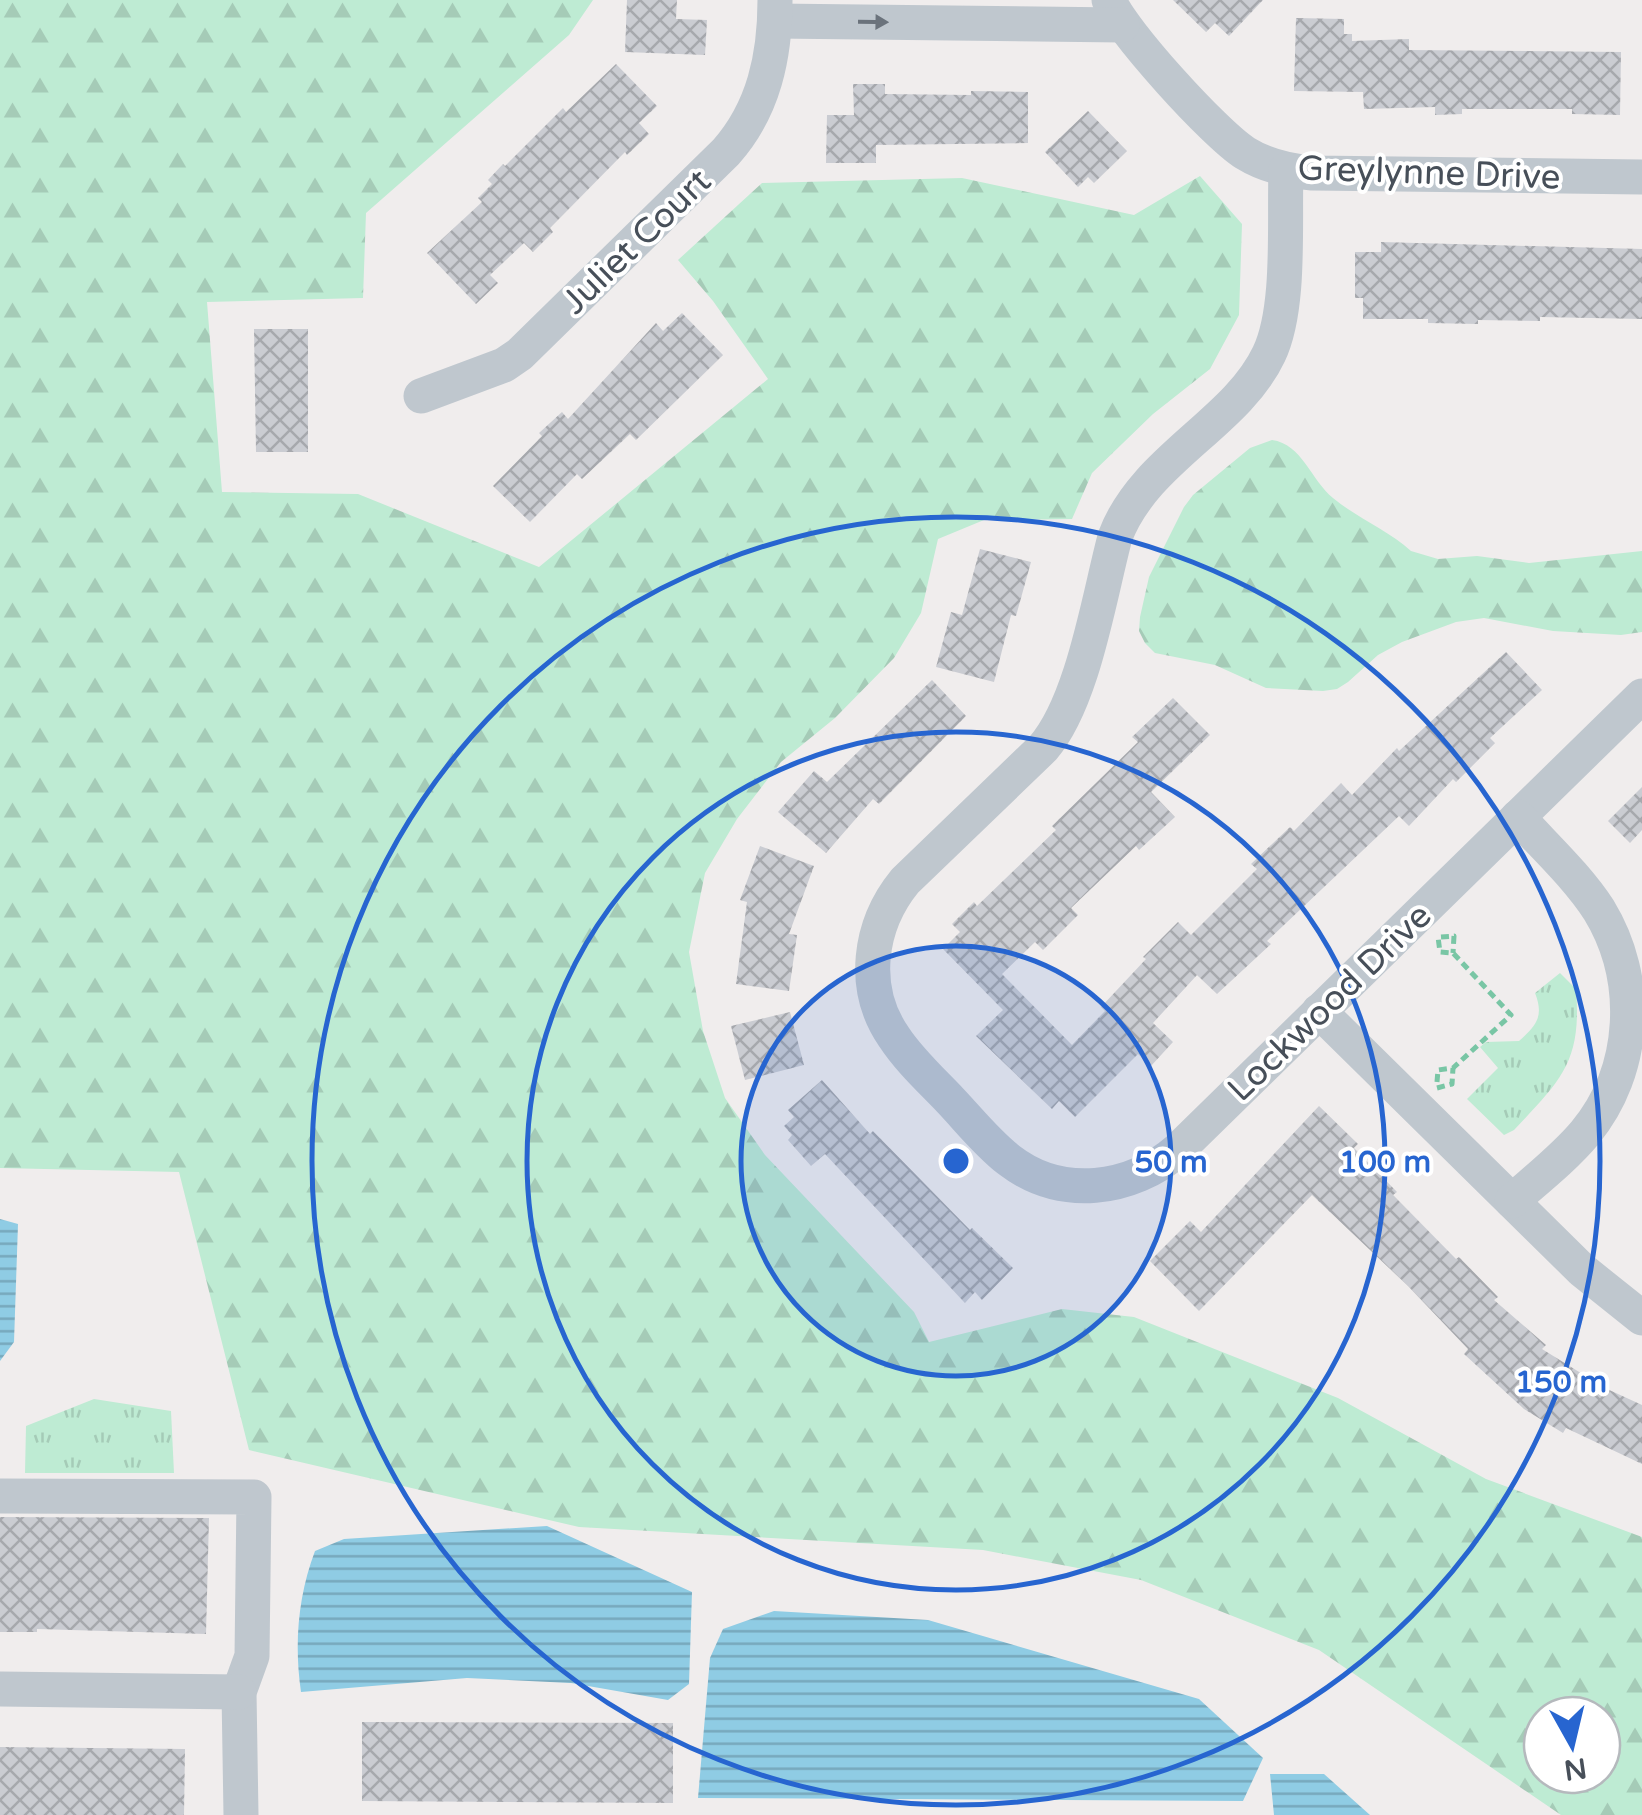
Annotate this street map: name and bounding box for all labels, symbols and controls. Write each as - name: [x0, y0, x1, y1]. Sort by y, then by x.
- one-way arrow: [857, 14, 889, 30]
- street label: Greylynne Drive: [1297, 147, 1561, 199]
- street label: Juliet Court: [554, 160, 720, 323]
- street label: Lockwood Drive: [1219, 895, 1440, 1110]
- centre of rings: [938, 1143, 974, 1179]
- text: 50 m: [1134, 1144, 1208, 1181]
- text: 100 m: [1339, 1144, 1431, 1181]
- text: 150 m: [1515, 1364, 1607, 1401]
- north arrow: [1522, 1695, 1622, 1795]
- text: N: [1562, 1750, 1589, 1787]

